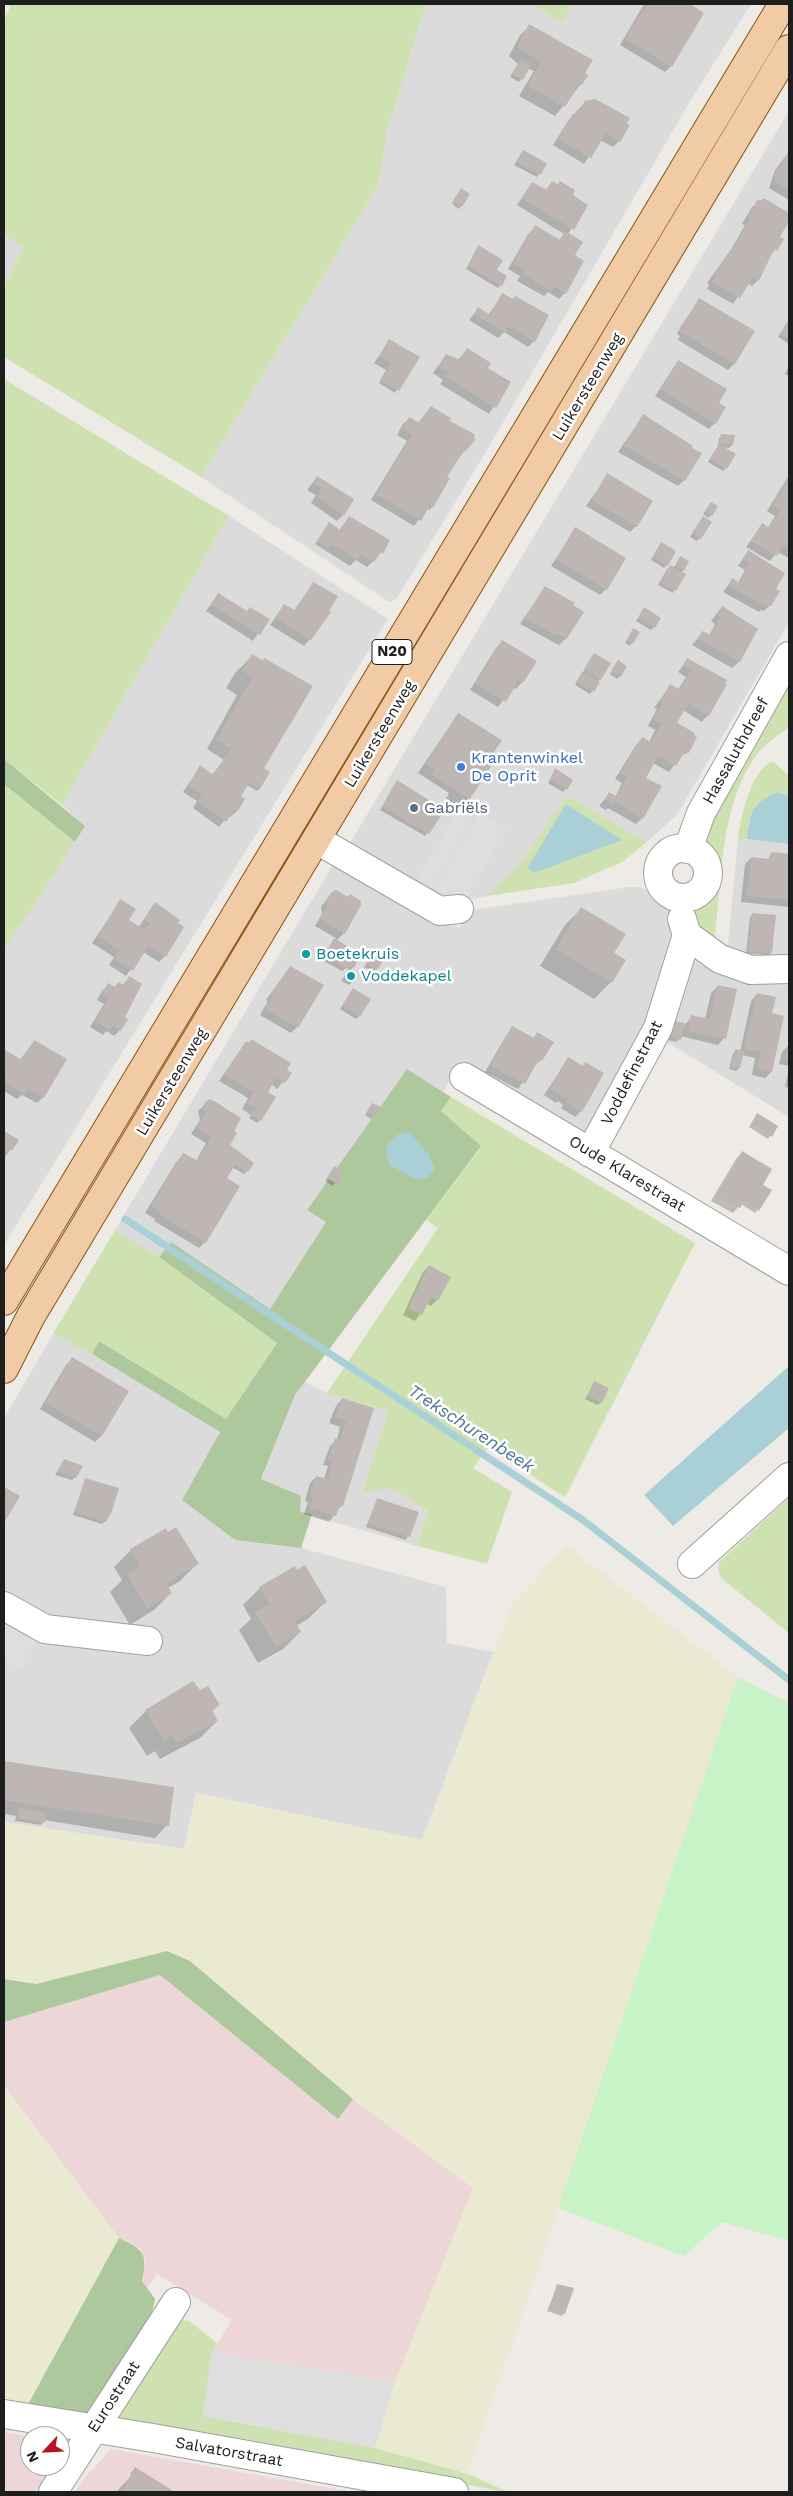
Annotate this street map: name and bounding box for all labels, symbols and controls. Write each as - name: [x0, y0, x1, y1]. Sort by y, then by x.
- street label: Luikersteenweg: [548, 330, 628, 444]
- road number: N20: [372, 640, 412, 664]
- street label: Luikersteenweg: [340, 677, 420, 791]
- street label: Hassaluthdreef: [699, 694, 773, 808]
- place label: Krantenwinkel De Oprit: [471, 748, 583, 786]
- marker: Krantenwinkel De Oprit: [455, 761, 467, 773]
- place label: Gabriëls: [424, 798, 488, 818]
- marker: Gabriëls: [408, 802, 420, 814]
- place label: Boetekruis: [316, 944, 399, 964]
- marker: Boetekruis: [300, 948, 312, 960]
- place label: Voddekapel: [361, 966, 452, 986]
- marker: Voddekapel: [345, 970, 357, 982]
- street label: Voddefinstraat: [597, 1017, 667, 1129]
- street label: Luikersteenweg: [132, 1025, 212, 1139]
- street label: Oude Klarestraat: [565, 1132, 689, 1216]
- water label: Trekschurenbeek: [404, 1380, 538, 1478]
- street label: Eurostraat: [84, 2358, 144, 2436]
- north arrow: [20, 2426, 70, 2476]
- street label: Salvatorstraat: [174, 2433, 284, 2471]
- text: N: [23, 2449, 42, 2465]

